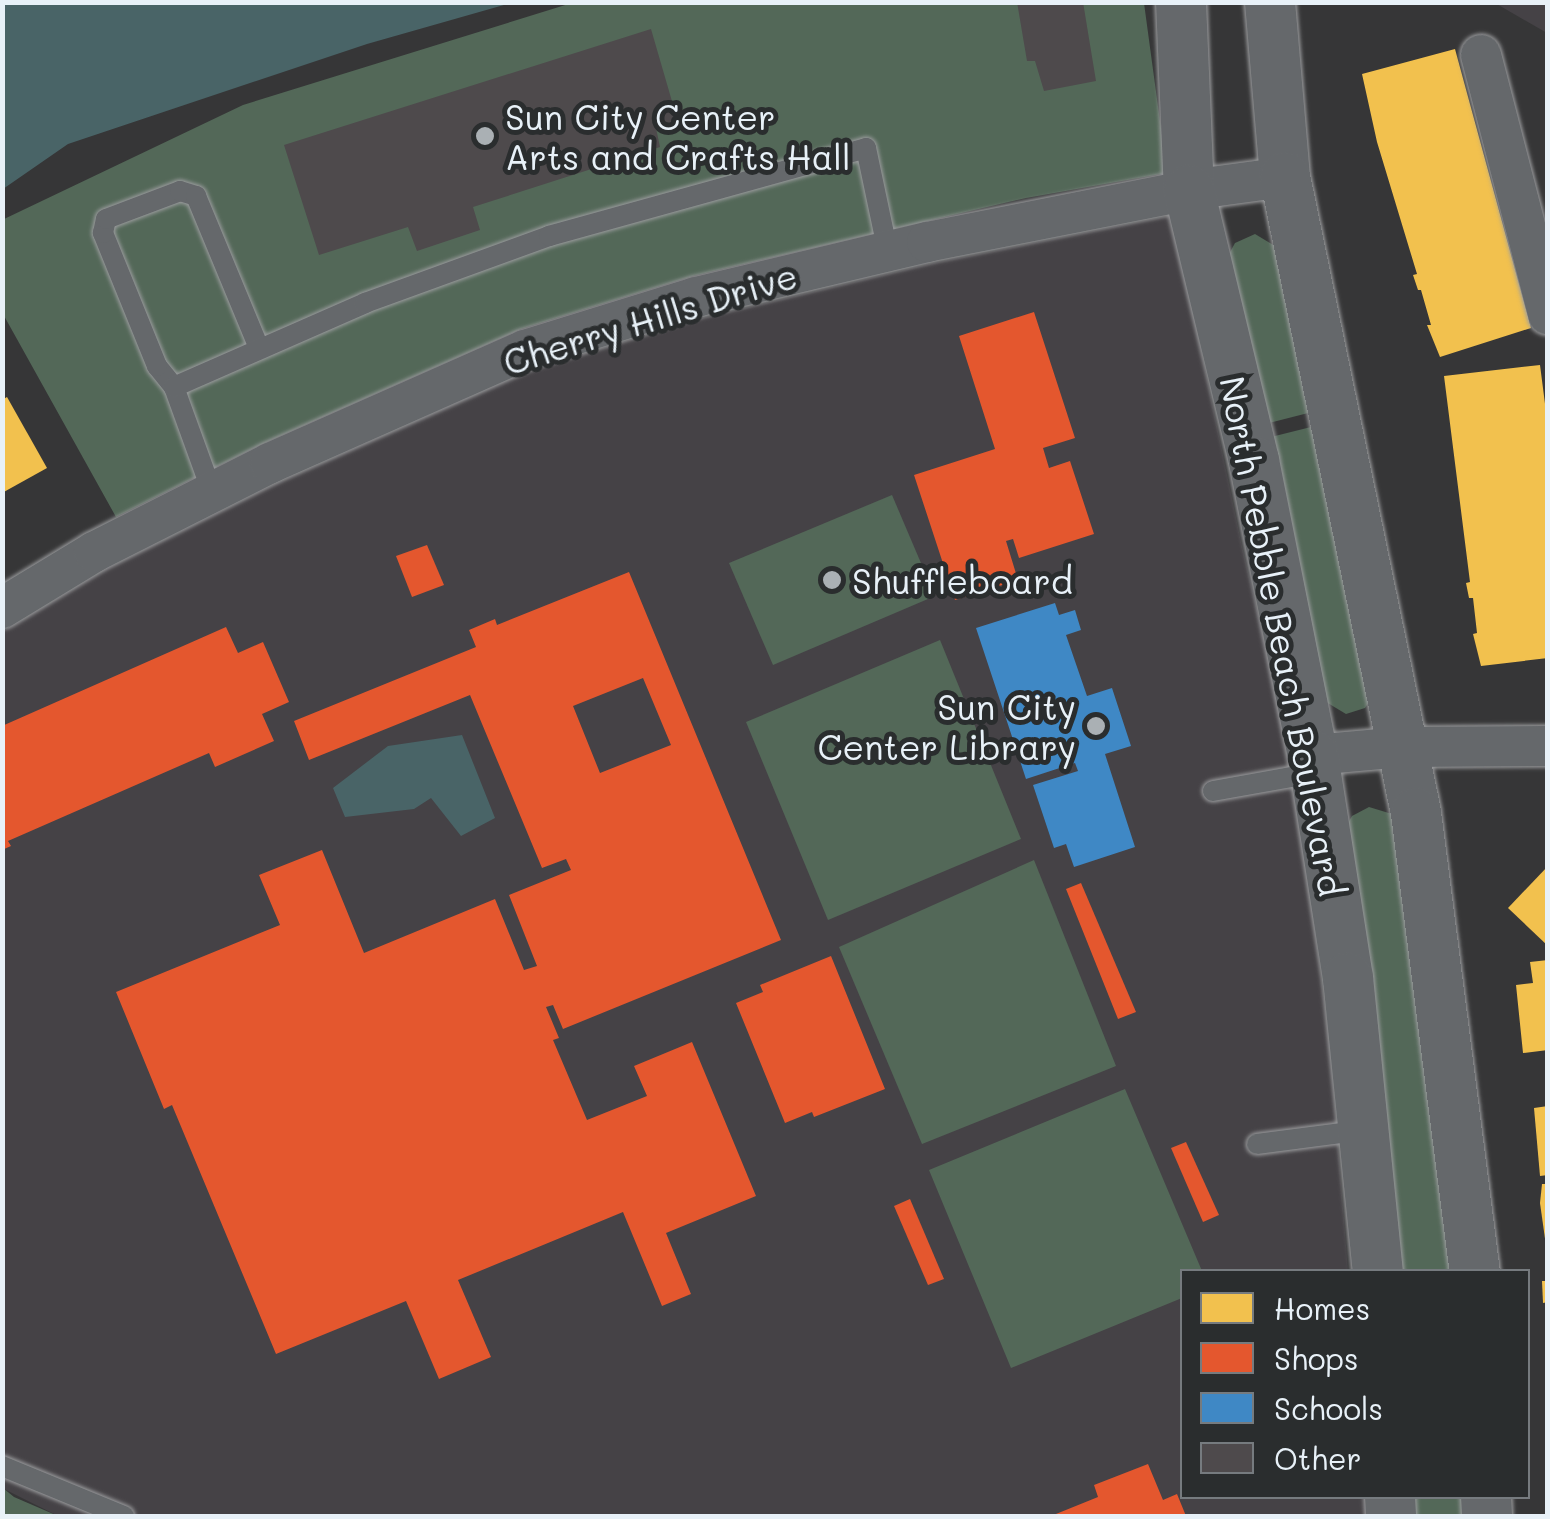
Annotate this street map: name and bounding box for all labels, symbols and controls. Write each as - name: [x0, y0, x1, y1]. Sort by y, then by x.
- place label: Sun City Center Arts and Crafts Hall: [505, 95, 851, 177]
- marker: Sun City Center Arts and Crafts Hall: [474, 125, 496, 147]
- street label: Cherry Hills Drive: [498, 253, 802, 383]
- street label: North Pebble Beach Boulevard: [1212, 373, 1354, 899]
- place label: Shuffleboard: [852, 559, 1073, 601]
- marker: Shuffleboard: [821, 569, 843, 591]
- place label: Sun City Center Library: [817, 685, 1076, 767]
- marker: Sun City Center Library: [1085, 715, 1107, 737]
- legend: [1180, 1269, 1530, 1499]
- text: Homes: [1274, 1288, 1370, 1328]
- text: Shops: [1274, 1338, 1359, 1378]
- text: Schools: [1274, 1388, 1383, 1428]
- text: Other: [1274, 1438, 1362, 1478]

